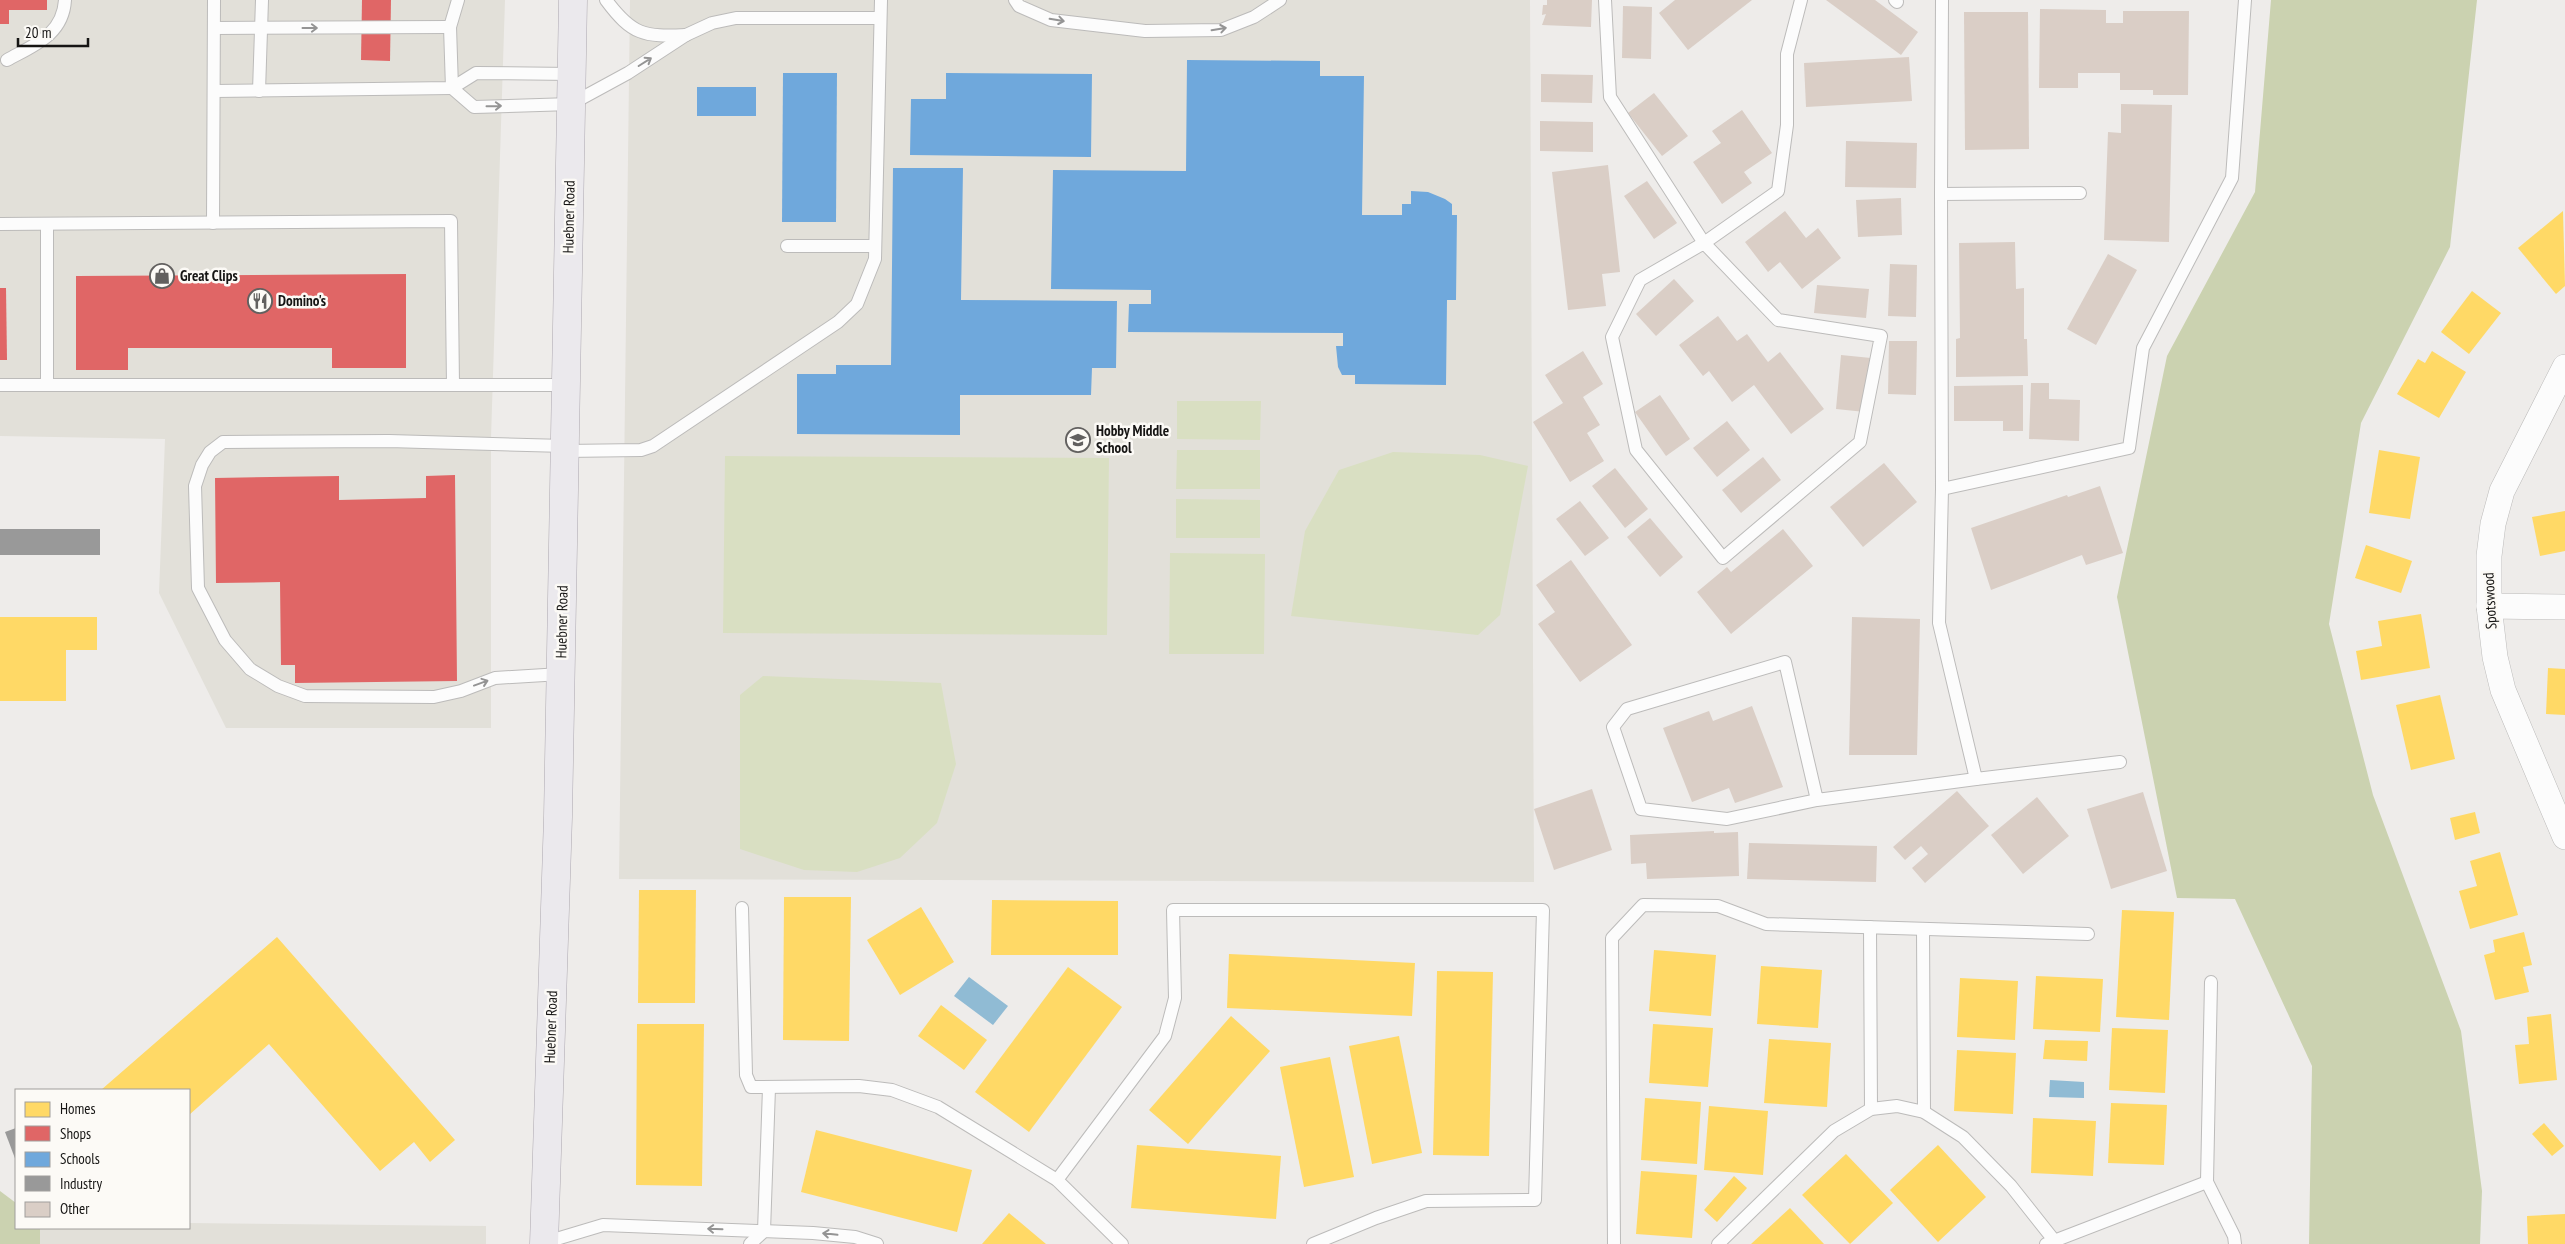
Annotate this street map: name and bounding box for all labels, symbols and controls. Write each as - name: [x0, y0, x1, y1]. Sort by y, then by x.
- scale bar: [18, 15, 88, 47]
- one-way arrow: [1049, 16, 1065, 26]
- text: 20 m: [25, 23, 51, 42]
- one-way arrow: [302, 23, 318, 33]
- one-way arrow: [1211, 24, 1227, 34]
- one-way arrow: [638, 57, 652, 67]
- one-way arrow: [486, 102, 502, 111]
- street label: Huebner Road: [558, 180, 579, 254]
- shop icon: Great Clips: [149, 263, 175, 289]
- place label: Great Clips: [180, 266, 238, 285]
- restaurant icon: Domino's: [247, 288, 273, 314]
- place label: Domino's: [278, 291, 326, 310]
- place label: Hobby Middle School: [1096, 421, 1169, 457]
- school or university icon: Hobby Middle School: [1065, 427, 1091, 453]
- street label: Spotswood: [2479, 572, 2500, 630]
- street label: Huebner Road: [551, 585, 572, 659]
- one-way arrow: [472, 678, 488, 687]
- street label: Huebner Road: [540, 990, 561, 1064]
- legend: [15, 1089, 190, 1229]
- text: Homes: [60, 1099, 96, 1118]
- text: Shops: [60, 1124, 91, 1143]
- text: Schools: [60, 1149, 100, 1168]
- text: Industry: [60, 1174, 102, 1193]
- text: Other: [60, 1199, 90, 1218]
- one-way arrow: [708, 1225, 724, 1234]
- one-way arrow: [822, 1229, 838, 1239]

